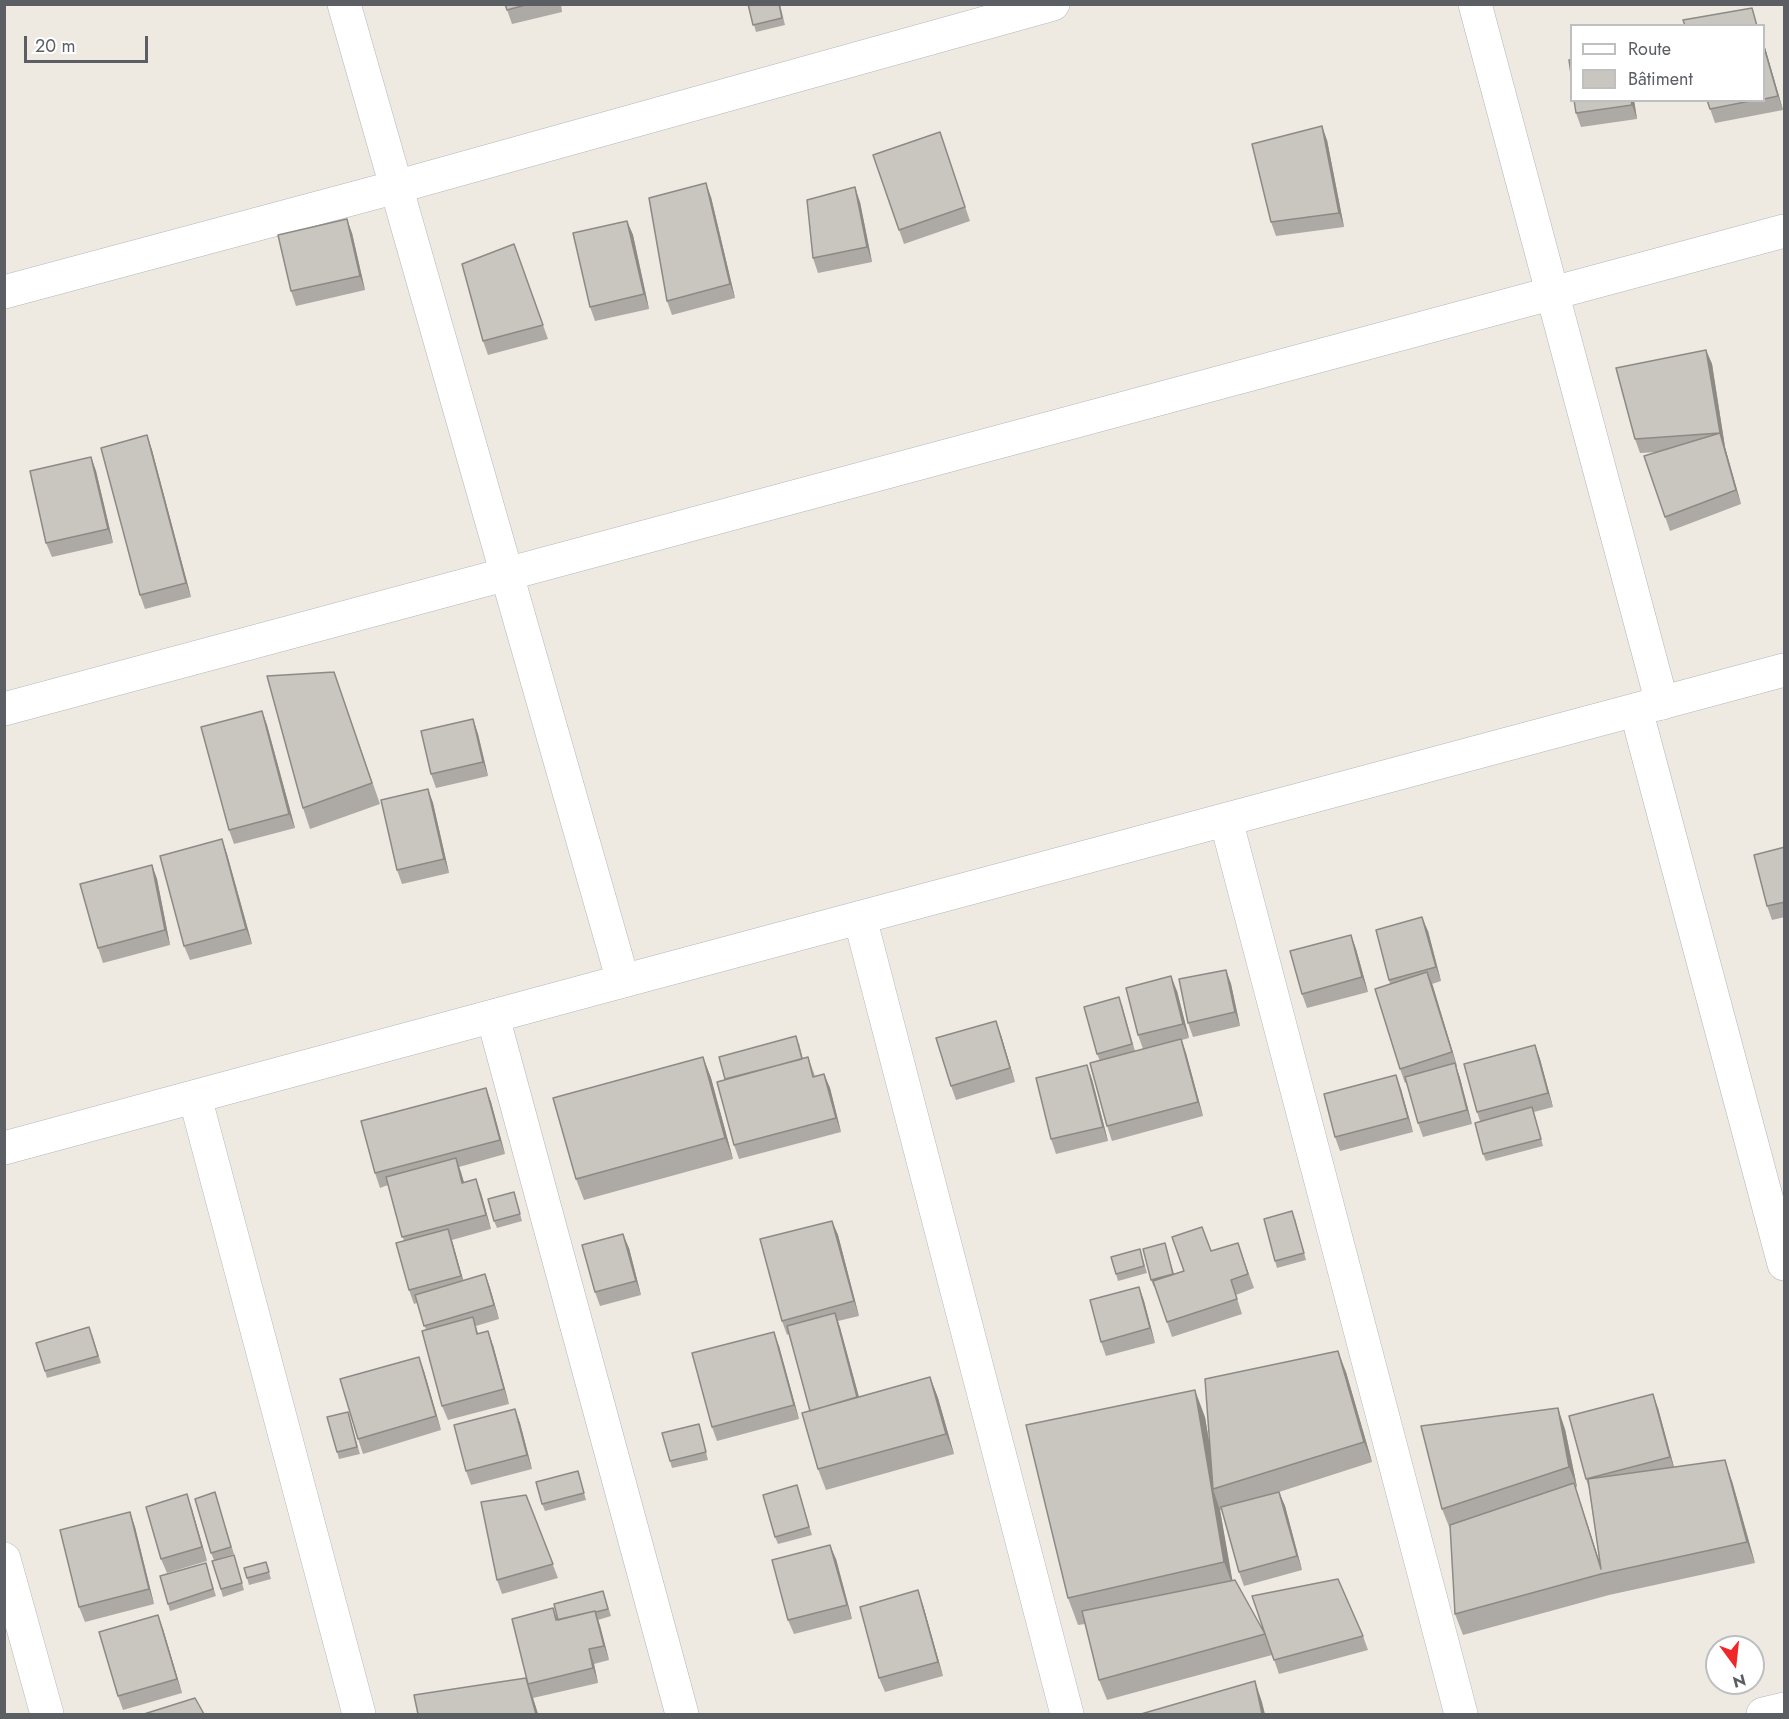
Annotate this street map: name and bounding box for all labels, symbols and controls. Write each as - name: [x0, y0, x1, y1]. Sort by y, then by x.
- scale bar: [27, 24, 152, 62]
- legend: [1570, 24, 1765, 102]
- text: 20 m: [35, 33, 75, 59]
- text: Route: [1628, 36, 1671, 62]
- text: Bâtiment: [1628, 66, 1693, 92]
- north arrow: [1705, 1635, 1765, 1695]
- text: N: [1730, 1668, 1748, 1694]

